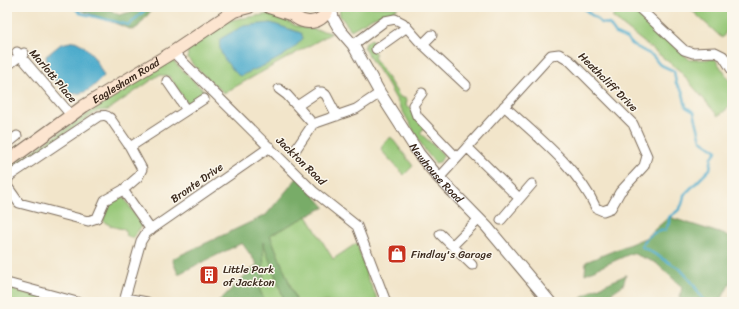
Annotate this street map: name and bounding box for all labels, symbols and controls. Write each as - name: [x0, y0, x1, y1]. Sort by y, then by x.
- street label: Marlott Place: [24, 45, 82, 108]
- street label: Heathcliff Drive: [573, 47, 643, 117]
- street label: Eaglesham Road: [88, 52, 164, 109]
- street label: Jackton Road: [271, 131, 332, 191]
- street label: Newhouse Road: [405, 139, 469, 208]
- street label: Bronte Drive: [167, 158, 228, 208]
- shop icon: Findlay's Garage: [386, 243, 408, 265]
- place label: Findlay's Garage: [411, 245, 492, 264]
- place label: Little Park of Jackton: [223, 260, 275, 292]
- building icon: Little Park of Jackton: [198, 264, 220, 286]

